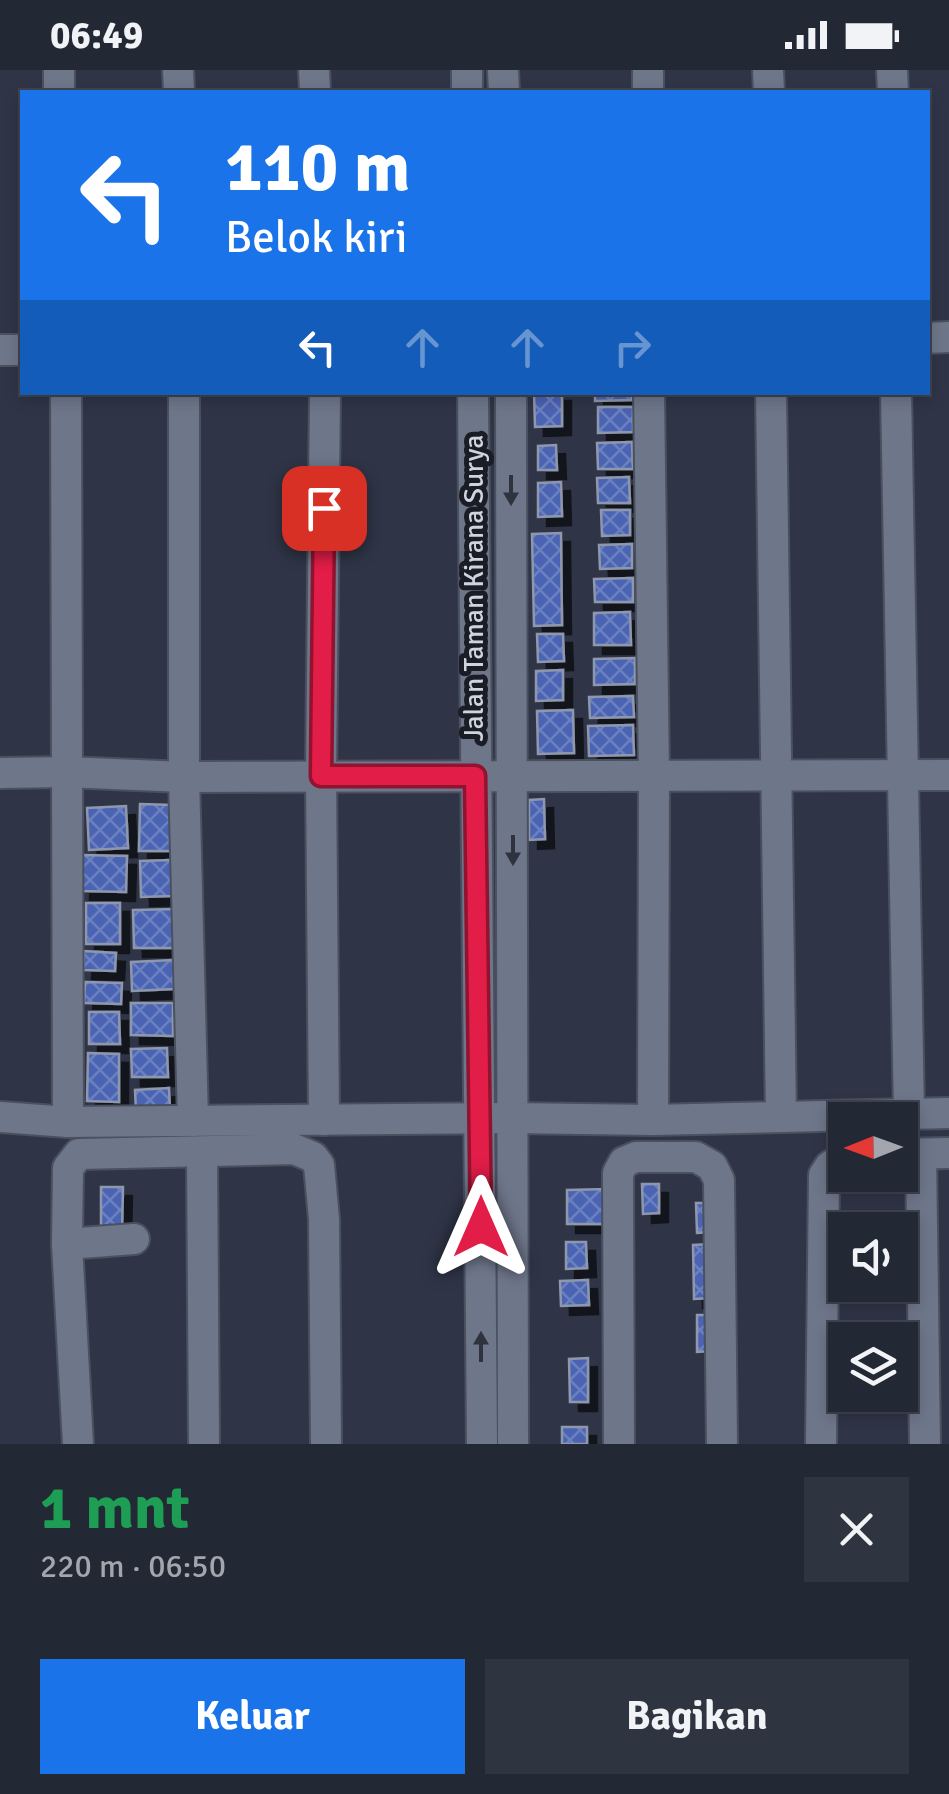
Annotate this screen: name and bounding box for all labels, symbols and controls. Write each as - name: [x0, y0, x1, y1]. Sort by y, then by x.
- text: 06:49: [50, 12, 143, 59]
- text: 110 m: [225, 124, 410, 210]
- icon: left: [60, 130, 190, 260]
- text: Belok kiri: [225, 210, 407, 265]
- icon: left: [290, 320, 345, 375]
- icon: ahead: [395, 320, 450, 375]
- icon: ahead: [500, 320, 555, 375]
- icon: right: [605, 320, 660, 375]
- street label: Jalan Taman Kirana Surya: [457, 435, 491, 741]
- pin: [282, 466, 367, 551]
- one-way arrow: [503, 474, 519, 506]
- icon: arrive: [297, 481, 352, 536]
- one-way arrow: [505, 834, 521, 866]
- north arrow: [828, 1102, 918, 1192]
- map controls: [828, 1102, 918, 1412]
- position arrow: [429, 1175, 533, 1279]
- button: sound: [828, 1212, 918, 1302]
- button: layers: [828, 1322, 918, 1412]
- one-way arrow: [473, 1330, 489, 1362]
- text: 1 mnt: [40, 1472, 189, 1546]
- button: close: [804, 1477, 909, 1582]
- text: 220 m · 06:50: [40, 1547, 226, 1586]
- button: Keluar: [40, 1659, 465, 1774]
- button: Bagikan: [485, 1659, 909, 1774]

